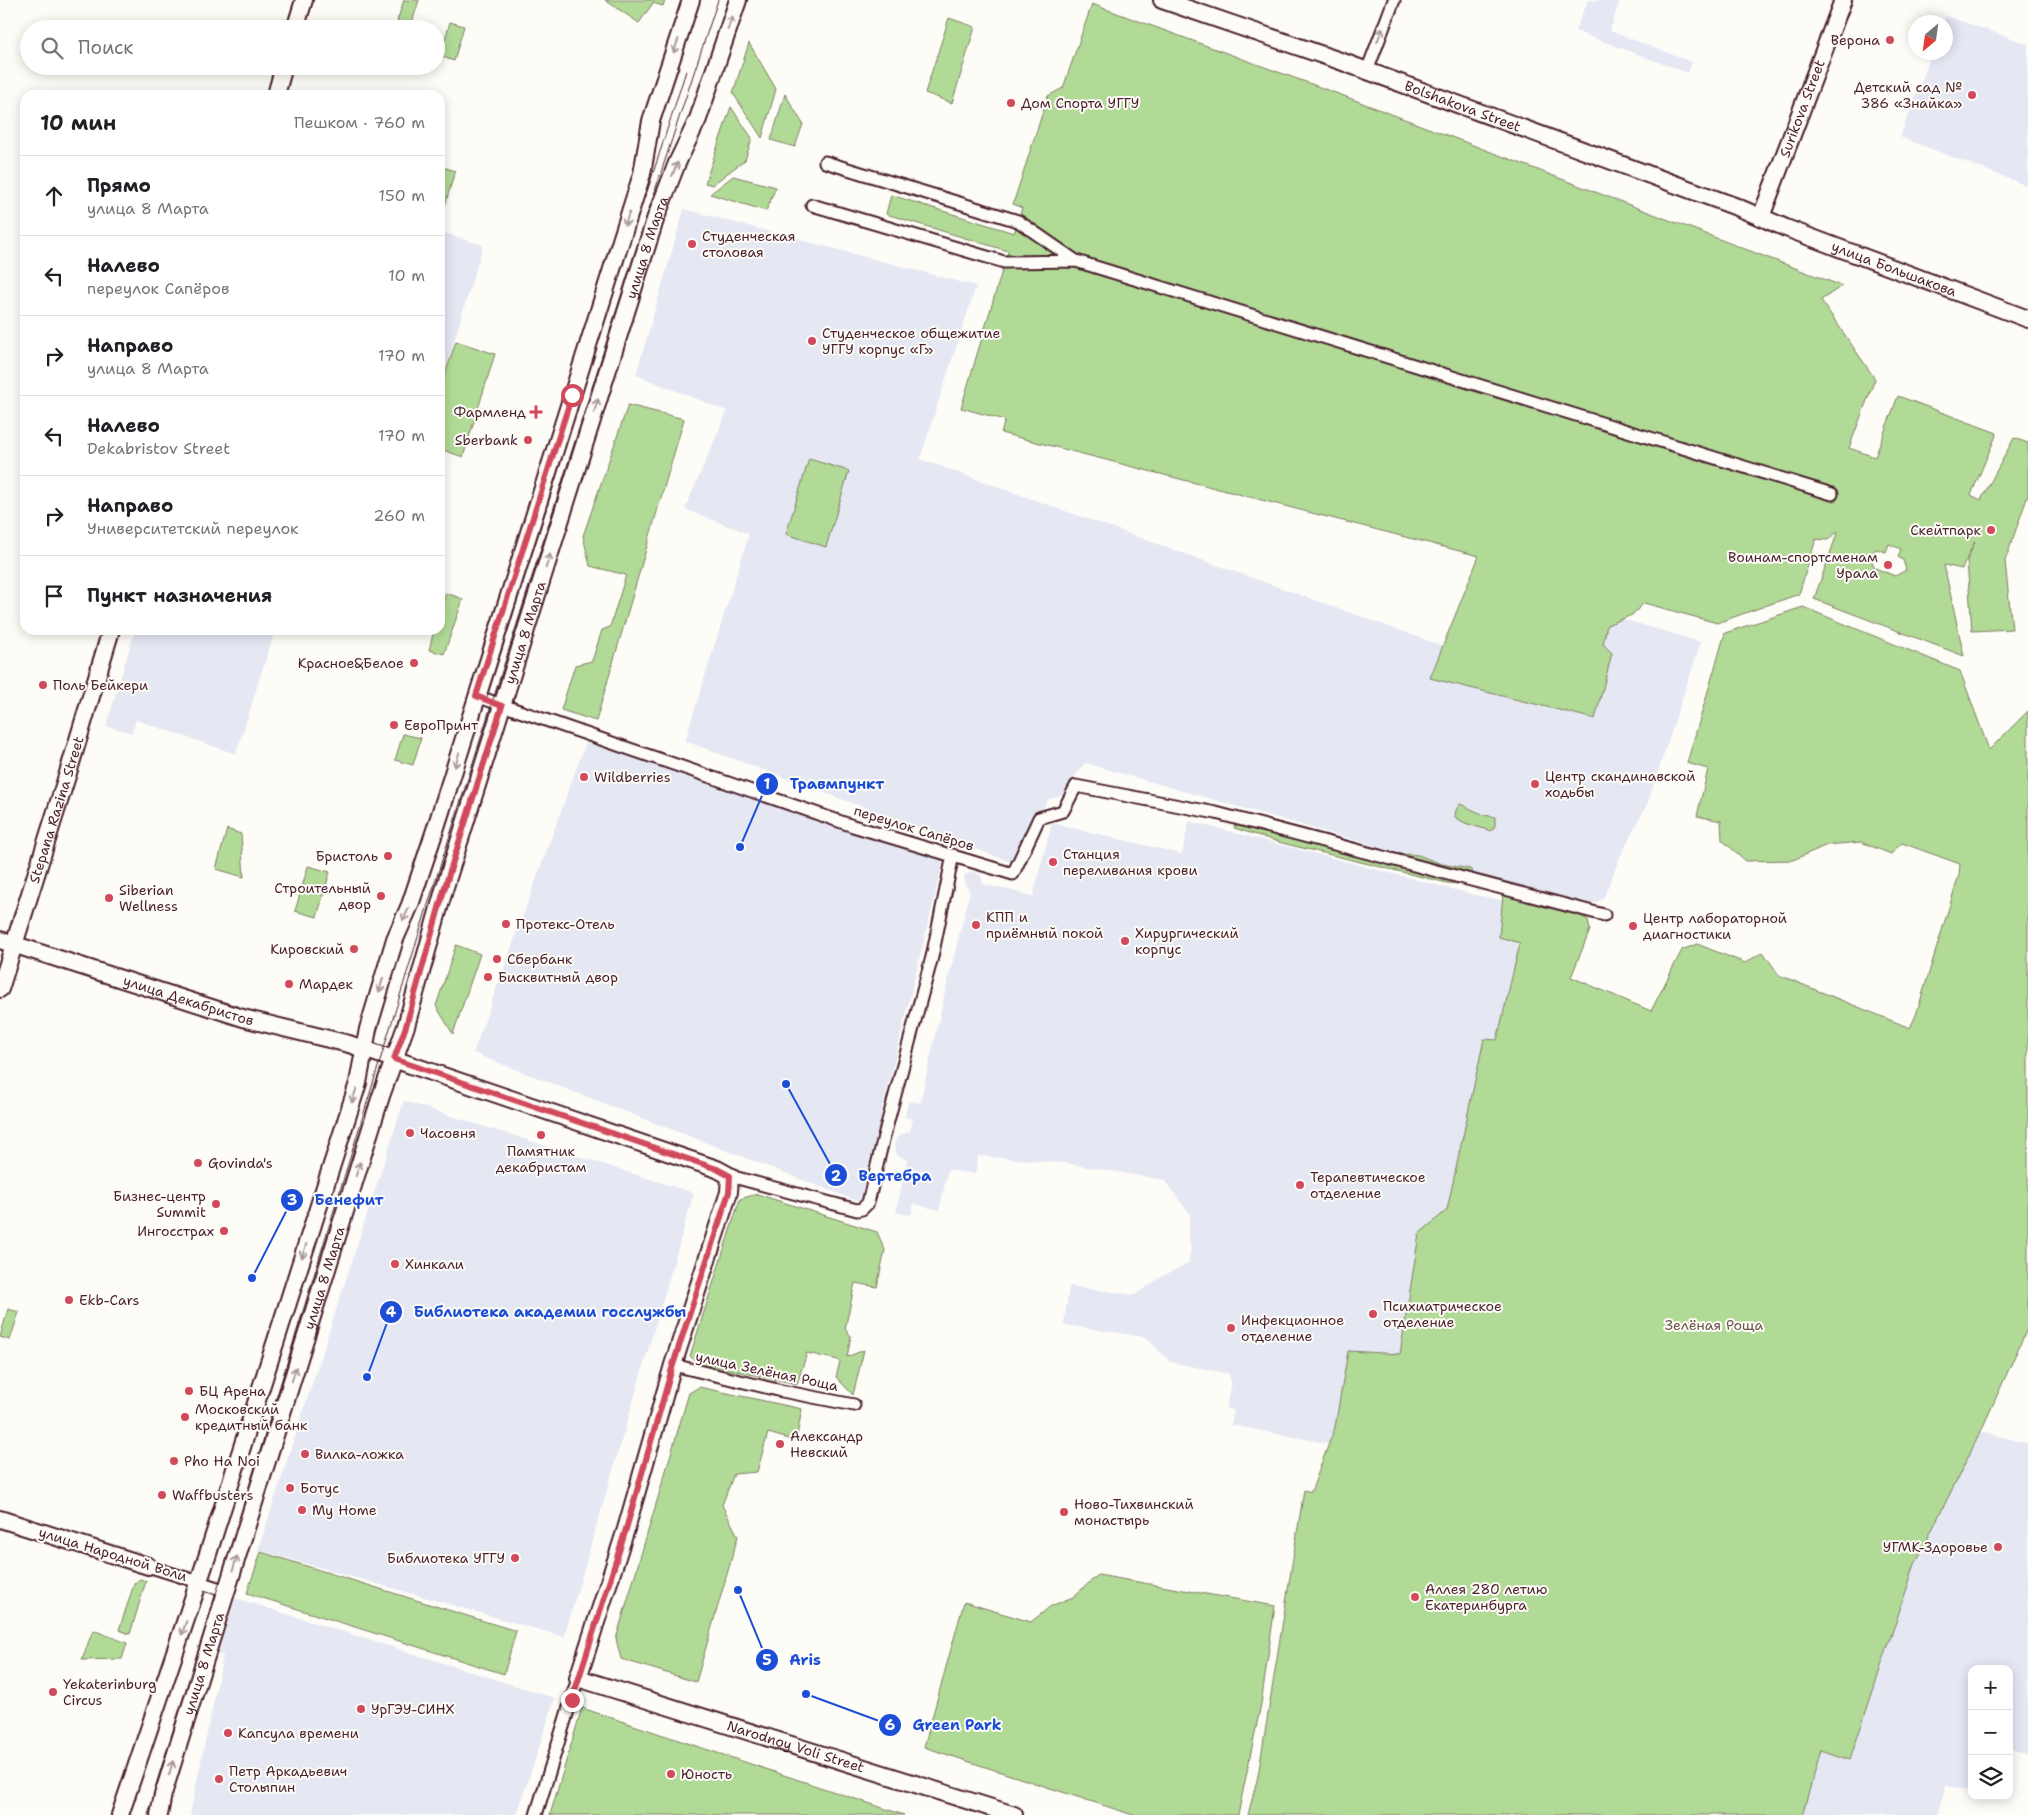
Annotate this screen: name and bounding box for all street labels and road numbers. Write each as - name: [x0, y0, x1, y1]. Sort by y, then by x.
- street label: Surikova Street: [1775, 57, 1829, 160]
- street label: Bolshakova Street: [1402, 77, 1523, 136]
- street label: улица 8 Марта: [622, 193, 672, 301]
- street label: улица Большакова: [1829, 237, 1959, 300]
- street label: улица 8 Марта: [500, 579, 550, 686]
- street label: Stepana Razina Street: [25, 734, 88, 885]
- street label: переулок Сапёров: [852, 801, 976, 855]
- street label: улица Декабристов: [121, 971, 256, 1029]
- street label: улица 8 Марта: [300, 1224, 349, 1332]
- street label: улица Зелёная Роща: [694, 1347, 840, 1395]
- street label: улица Народной Воли: [37, 1523, 189, 1585]
- street label: улица 8 Марта: [179, 1610, 228, 1717]
- street label: Narodnoy Voli Street: [725, 1716, 867, 1776]

